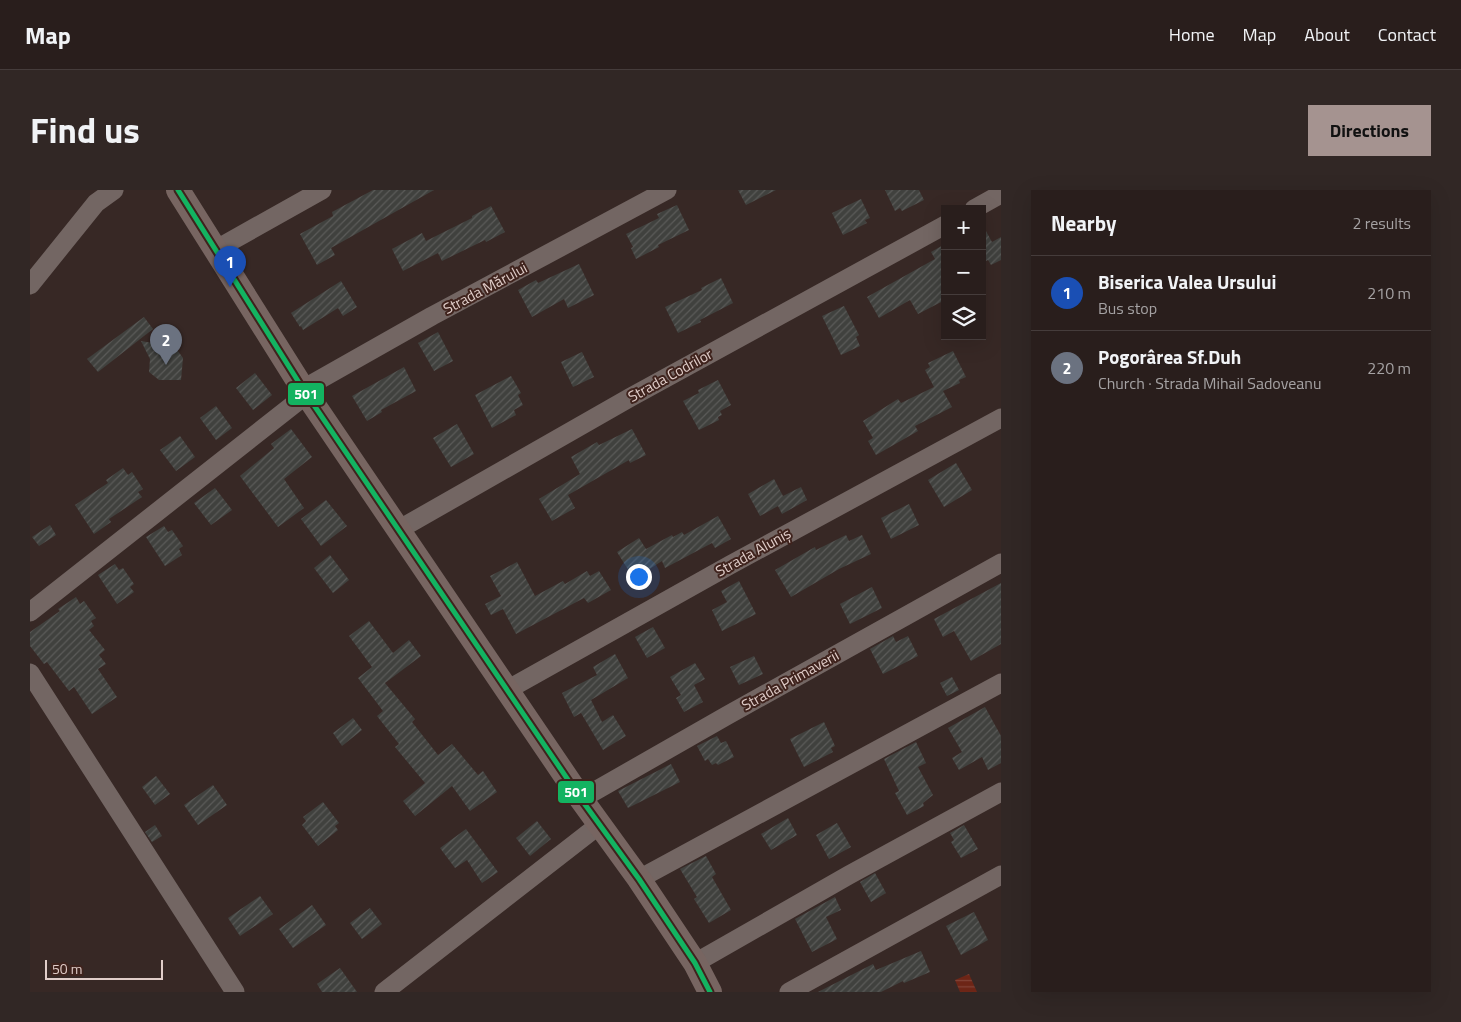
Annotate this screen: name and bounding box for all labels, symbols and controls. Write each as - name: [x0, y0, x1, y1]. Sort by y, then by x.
- text: Map: [25, 17, 71, 53]
- text: Home: [1169, 21, 1215, 48]
- text: Map: [1243, 21, 1276, 48]
- text: About: [1304, 21, 1350, 48]
- text: Contact: [1378, 21, 1436, 48]
- text: Find us: [30, 103, 140, 157]
- button: Directions: [1308, 105, 1431, 156]
- map controls: [941, 205, 986, 340]
- button: +: [941, 205, 986, 250]
- text: Nearby: [1051, 207, 1116, 239]
- text: 2 results: [1352, 211, 1411, 235]
- pin: 1: [214, 246, 246, 287]
- button: −: [941, 250, 986, 295]
- street label: Strada Mărului: [439, 256, 531, 320]
- text: Biserica Valea Ursului: [1098, 267, 1276, 296]
- text: 1: [1063, 281, 1071, 305]
- text: 210 m: [1367, 281, 1411, 305]
- button: layers: [941, 295, 986, 340]
- text: Bus stop: [1098, 296, 1157, 320]
- pin: 2: [150, 324, 182, 365]
- street label: Strada Codrilor: [623, 342, 717, 408]
- text: Pogorârea Sf.Duh: [1098, 342, 1241, 371]
- text: 2: [1063, 356, 1071, 380]
- text: 220 m: [1367, 356, 1411, 380]
- text: Church · Strada Mihail Sadoveanu: [1098, 371, 1321, 395]
- line badge: 501: [287, 382, 325, 406]
- text: 501: [294, 383, 318, 404]
- street label: Strada Aluniș: [711, 522, 795, 582]
- your location: [626, 564, 652, 590]
- street label: Strada Primaverii: [737, 644, 843, 716]
- line badge: 501: [557, 780, 595, 804]
- text: 501: [564, 781, 588, 802]
- scale bar: [45, 957, 162, 980]
- text: 50 m: [52, 958, 82, 979]

